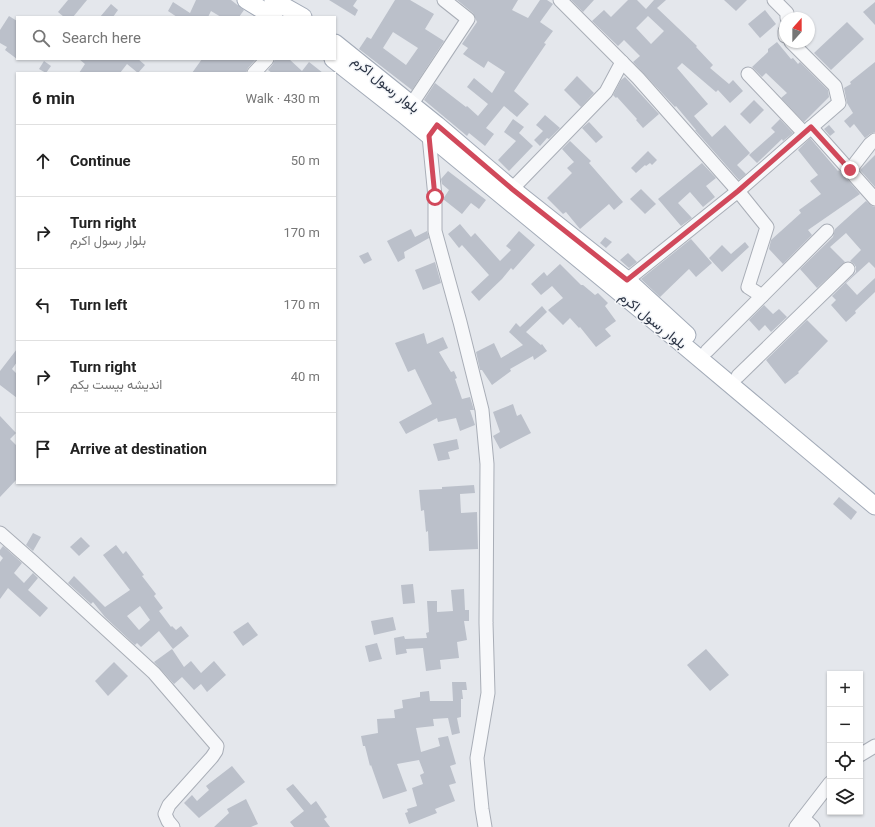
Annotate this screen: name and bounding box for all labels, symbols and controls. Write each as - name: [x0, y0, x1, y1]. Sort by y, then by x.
- north arrow: [779, 12, 815, 48]
- search box: [16, 16, 336, 60]
- icon: search: [30, 27, 52, 49]
- text: Search here: [62, 29, 141, 47]
- street label: بلوار رسول اکرم: [348, 52, 423, 118]
- text: 6 min: [32, 88, 75, 108]
- text: Walk · 430 m: [245, 91, 320, 106]
- icon: ahead: [32, 150, 54, 172]
- text: Continue: [70, 152, 131, 170]
- text: 50 m: [291, 153, 320, 168]
- route end: [841, 161, 859, 179]
- route start: [426, 188, 444, 206]
- text: Turn right: [70, 214, 136, 232]
- icon: right: [32, 222, 54, 244]
- text: 170 m: [283, 225, 320, 240]
- text: بلوار رسول اکرم: [70, 233, 146, 248]
- street label: بلوار رسول اکرم: [615, 288, 690, 354]
- icon: left: [32, 294, 54, 316]
- text: Turn left: [70, 296, 127, 314]
- text: 170 m: [283, 297, 320, 312]
- text: Turn right: [70, 358, 136, 376]
- icon: right: [32, 366, 54, 388]
- text: 40 m: [291, 369, 320, 384]
- text: اندیشه بیست یکم: [70, 377, 162, 392]
- icon: arrive: [32, 438, 54, 460]
- text: Arrive at destination: [70, 440, 207, 458]
- map controls: [827, 671, 863, 815]
- button: +: [827, 671, 863, 707]
- button: −: [827, 707, 863, 743]
- button: locate: [827, 743, 863, 779]
- button: layers: [827, 779, 863, 815]

